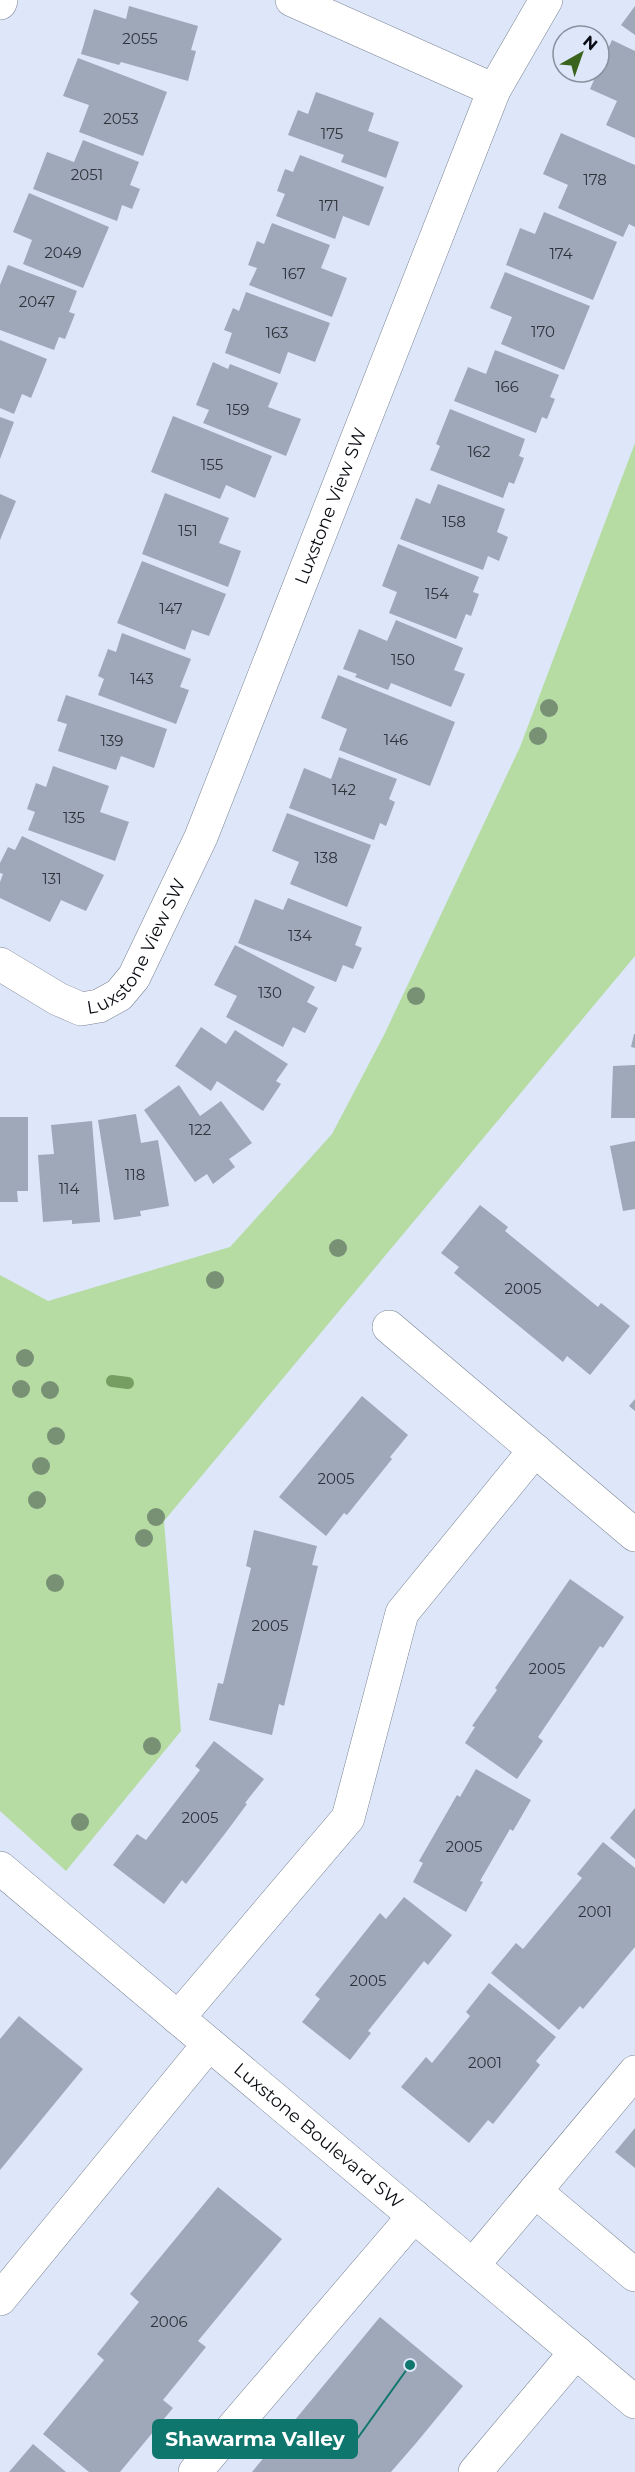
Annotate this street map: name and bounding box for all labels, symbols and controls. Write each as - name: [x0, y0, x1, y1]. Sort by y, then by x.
- north arrow: [551, 24, 611, 84]
- house number: 2055: [122, 29, 158, 48]
- text: N: [579, 31, 601, 54]
- house number: 2053: [103, 109, 139, 128]
- house number: 175: [321, 124, 343, 143]
- house number: 2051: [71, 165, 103, 184]
- house number: 178: [583, 170, 607, 189]
- house number: 171: [319, 196, 339, 215]
- house number: 2049: [44, 243, 82, 262]
- house number: 174: [549, 244, 573, 263]
- house number: 167: [282, 264, 306, 283]
- house number: 2047: [19, 292, 55, 311]
- house number: 170: [531, 322, 555, 341]
- house number: 163: [265, 323, 289, 342]
- house number: 166: [495, 377, 519, 396]
- house number: 159: [226, 400, 250, 419]
- street label: Luxstone View SW: [290, 425, 371, 587]
- house number: 162: [467, 442, 491, 461]
- house number: 155: [201, 455, 223, 474]
- house number: 158: [442, 512, 466, 531]
- house number: 151: [178, 521, 198, 540]
- house number: 154: [425, 584, 449, 603]
- house number: 147: [159, 599, 183, 618]
- house number: 150: [391, 650, 415, 669]
- house number: 143: [130, 669, 154, 688]
- house number: 146: [384, 730, 408, 749]
- house number: 139: [100, 731, 124, 750]
- house number: 142: [332, 780, 356, 799]
- house number: 135: [63, 808, 85, 827]
- house number: 138: [314, 848, 338, 867]
- house number: 131: [42, 869, 62, 888]
- street label: Luxstone View SW: [85, 875, 190, 1019]
- house number: 134: [288, 926, 312, 945]
- house number: 130: [258, 983, 282, 1002]
- house number: 122: [189, 1120, 211, 1139]
- house number: 118: [125, 1165, 145, 1184]
- house number: 114: [59, 1179, 79, 1198]
- house number: 2005: [505, 1279, 541, 1298]
- house number: 2005: [318, 1469, 354, 1488]
- house number: 2005: [252, 1616, 288, 1635]
- house number: 2005: [529, 1659, 565, 1678]
- house number: 2005: [182, 1808, 218, 1827]
- house number: 2005: [446, 1837, 482, 1856]
- house number: 2001: [578, 1902, 612, 1921]
- house number: 2005: [350, 1971, 386, 1990]
- house number: 2001: [468, 2053, 502, 2072]
- street label: Luxstone Boulevard SW: [229, 2058, 408, 2213]
- house number: 2006: [150, 2312, 188, 2331]
- callout: Shawarma Valley: [153, 2420, 357, 2458]
- text: Shawarma Valley: [165, 2427, 346, 2451]

